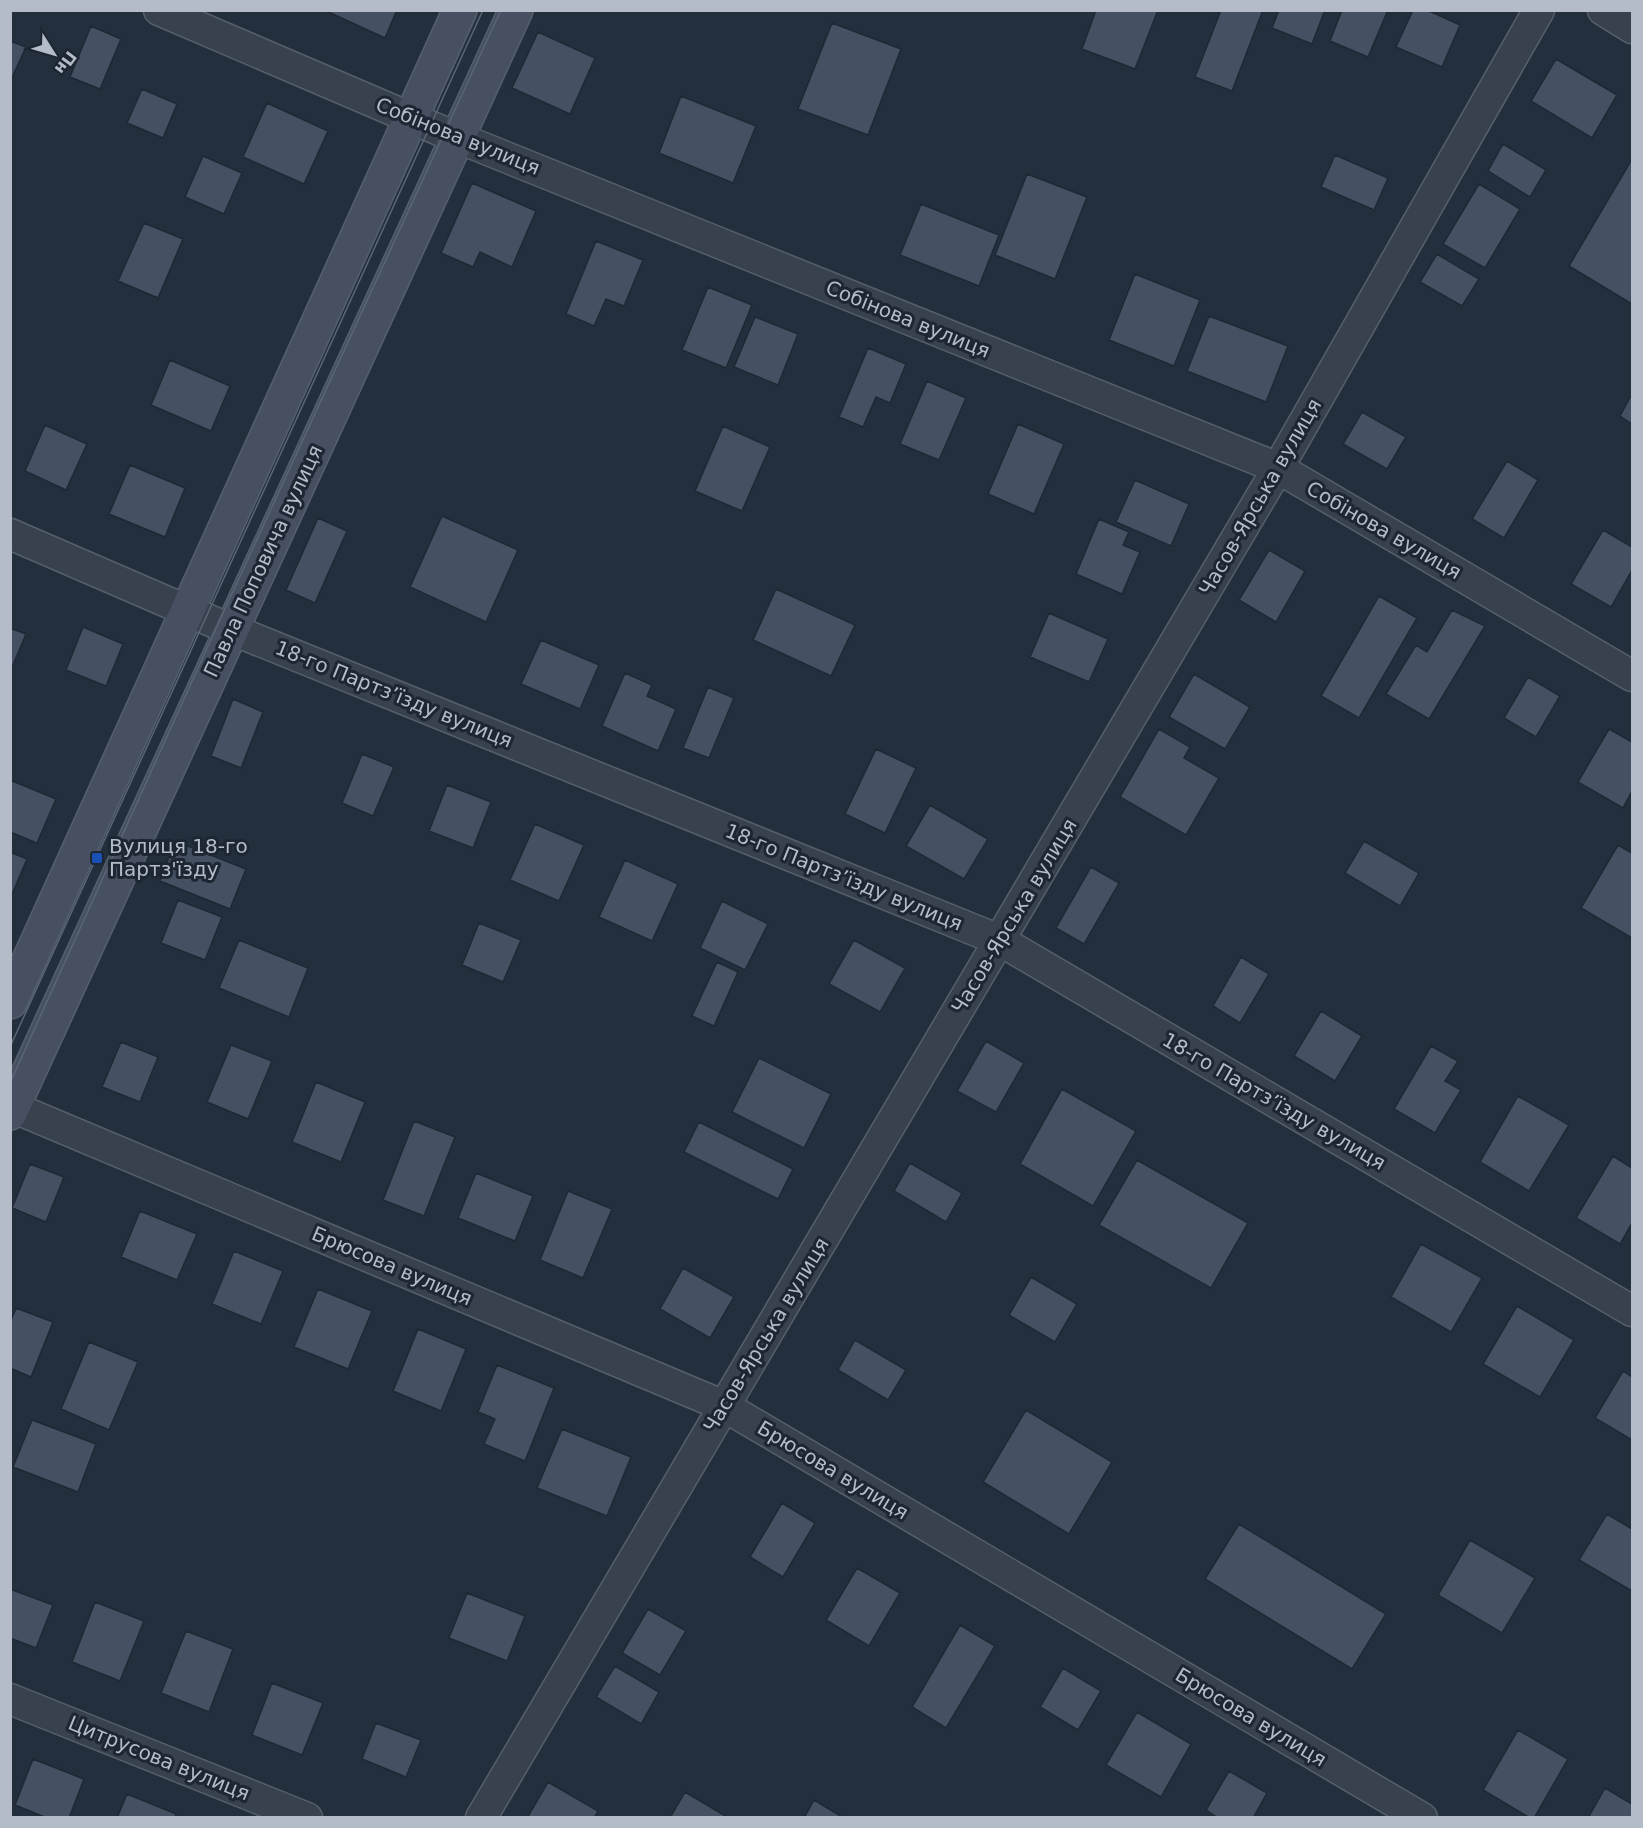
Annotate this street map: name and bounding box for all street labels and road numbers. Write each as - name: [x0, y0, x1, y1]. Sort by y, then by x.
- street label: Собінова вулиця: [372, 92, 544, 180]
- street label: Собінова вулиця: [822, 275, 994, 363]
- street label: Часов-Ярська вулиця: [1194, 394, 1326, 600]
- street label: Павла Поповича вулиця: [199, 441, 327, 681]
- street label: Собінова вулиця: [1302, 476, 1466, 584]
- street label: 18-го Партз’їзду вулиця: [272, 635, 516, 753]
- street label: Часов-Ярська вулиця: [946, 814, 1082, 1018]
- street label: 18-го Партз’їзду вулиця: [722, 818, 966, 936]
- street label: 18-го Партз’їзду вулиця: [1158, 1027, 1390, 1175]
- street label: Брюсова вулиця: [308, 1221, 476, 1311]
- street label: Часов-Ярська вулиця: [698, 1233, 834, 1437]
- street label: Брюсова вулиця: [753, 1415, 913, 1525]
- street label: Брюсова вулиця: [1171, 1662, 1331, 1772]
- street label: Цитрусова вулиця: [65, 1711, 253, 1805]

